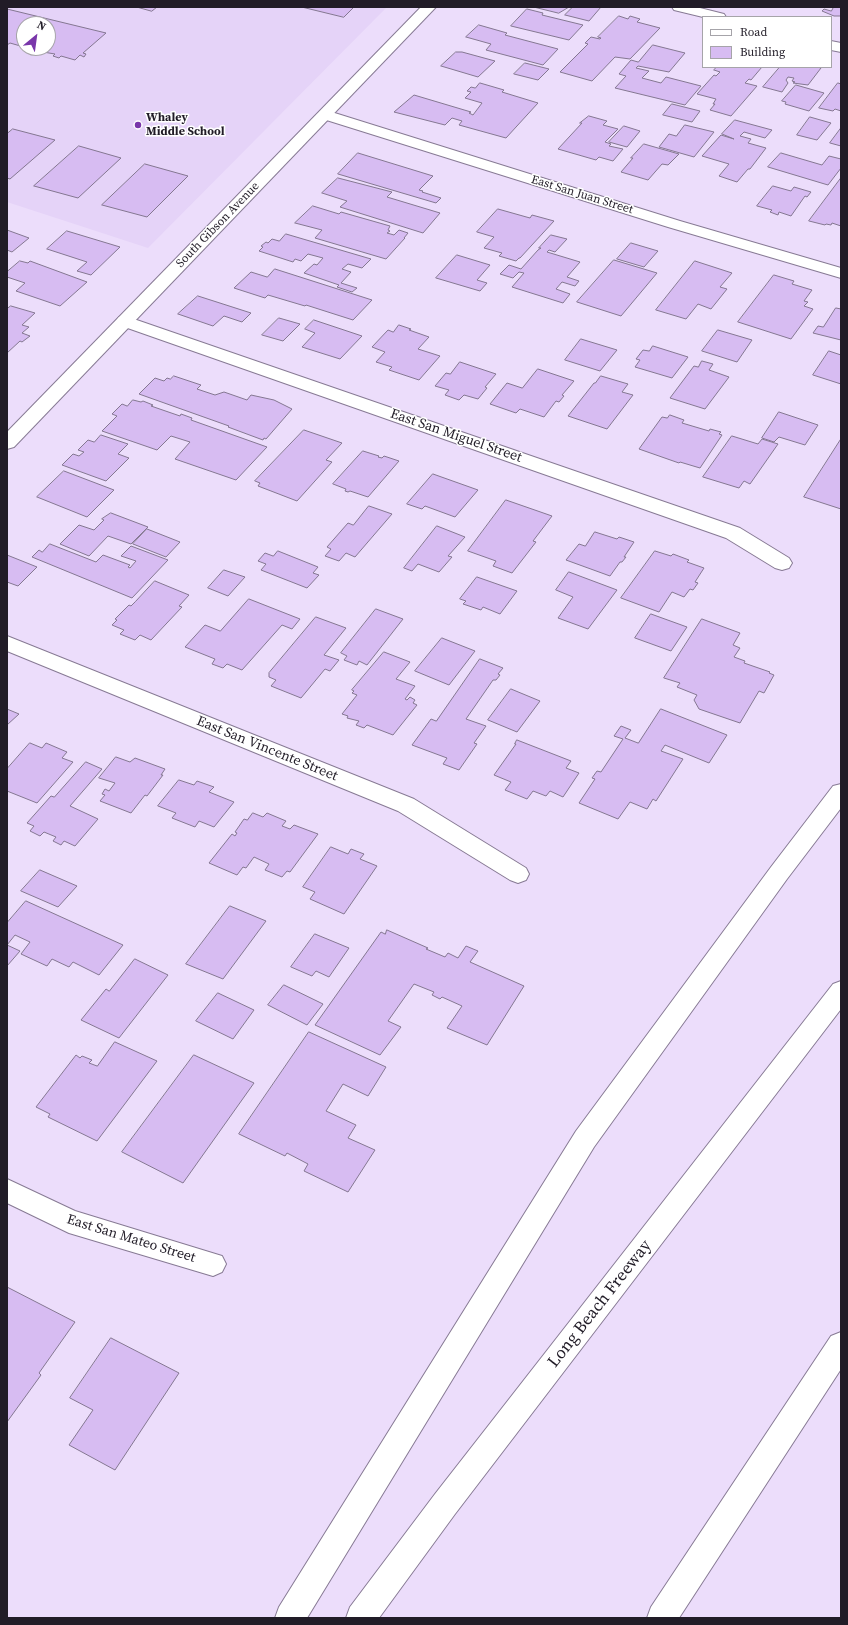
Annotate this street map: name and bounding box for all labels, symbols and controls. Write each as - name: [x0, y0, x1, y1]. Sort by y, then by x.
- north arrow: [16, 16, 56, 56]
- legend: [702, 16, 832, 68]
- text: N: [34, 17, 49, 34]
- text: Road: [740, 24, 767, 40]
- text: Building: [740, 44, 785, 60]
- place label: Whaley Middle School: [146, 111, 225, 139]
- marker: Whaley Middle School: [133, 120, 143, 130]
- street label: East San Juan Street: [529, 173, 635, 217]
- street label: South Gibson Avenue: [173, 179, 263, 271]
- street label: East San Miguel Street: [388, 406, 524, 466]
- street label: East San Vincente Street: [194, 713, 340, 785]
- street label: East San Mateo Street: [65, 1211, 197, 1267]
- street label: Long Beach Freeway: [544, 1236, 656, 1372]

